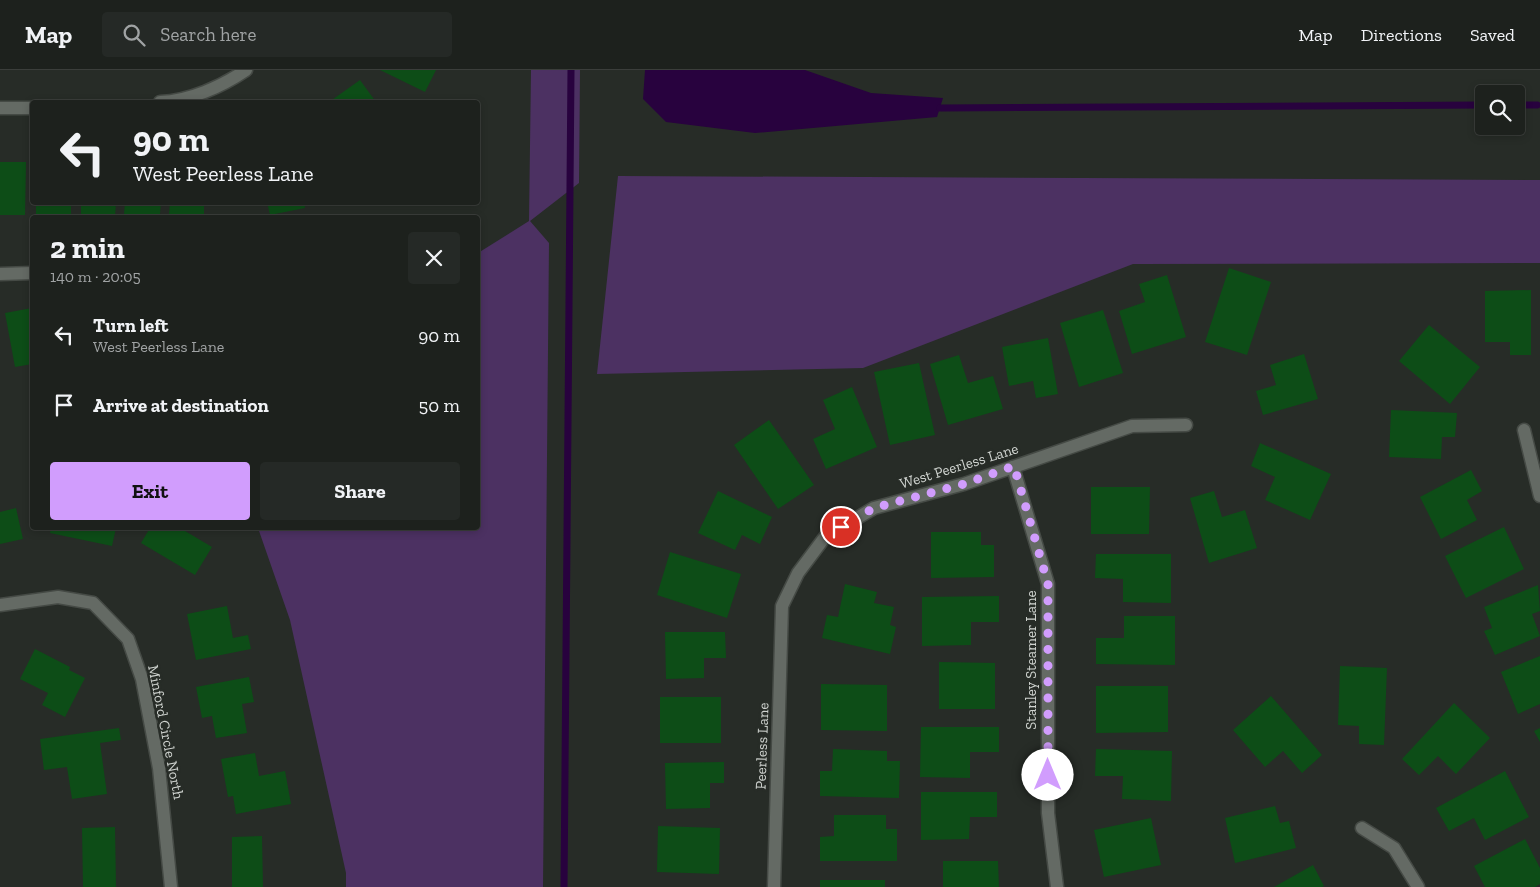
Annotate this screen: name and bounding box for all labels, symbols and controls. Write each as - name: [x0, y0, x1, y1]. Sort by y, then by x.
- search box: [102, 12, 452, 57]
- text: Map: [25, 20, 72, 49]
- icon: search: [120, 21, 148, 49]
- text: Search here: [160, 23, 257, 46]
- text: Map: [1298, 24, 1333, 46]
- text: Directions: [1361, 24, 1442, 46]
- text: Saved: [1470, 24, 1515, 46]
- map controls: [1475, 85, 1525, 135]
- button: search: [1475, 85, 1525, 135]
- text: 90 m: [133, 118, 209, 160]
- icon: left: [50, 120, 115, 185]
- text: West Peerless Lane: [133, 160, 314, 187]
- text: 2 min: [50, 230, 125, 266]
- button: close: [408, 232, 460, 284]
- text: 140 m · 20:05: [50, 267, 141, 286]
- text: Turn left: [93, 314, 168, 337]
- icon: left: [50, 321, 78, 349]
- text: 90 m: [418, 324, 460, 347]
- text: West Peerless Lane: [93, 337, 224, 356]
- icon: arrive: [50, 391, 78, 419]
- text: Arrive at destination: [93, 394, 269, 417]
- text: 50 m: [419, 394, 460, 417]
- street label: West Peerless Lane: [897, 439, 1021, 493]
- button: Exit: [50, 462, 250, 520]
- button: Share: [260, 462, 460, 520]
- pin: [820, 506, 862, 548]
- icon: arrive: [827, 513, 855, 541]
- street label: Stanley Steamer Lane: [1022, 590, 1040, 730]
- street label: Minford Circle North: [144, 663, 188, 801]
- street label: Peerless Lane: [751, 702, 773, 790]
- position arrow: [1021, 748, 1073, 800]

